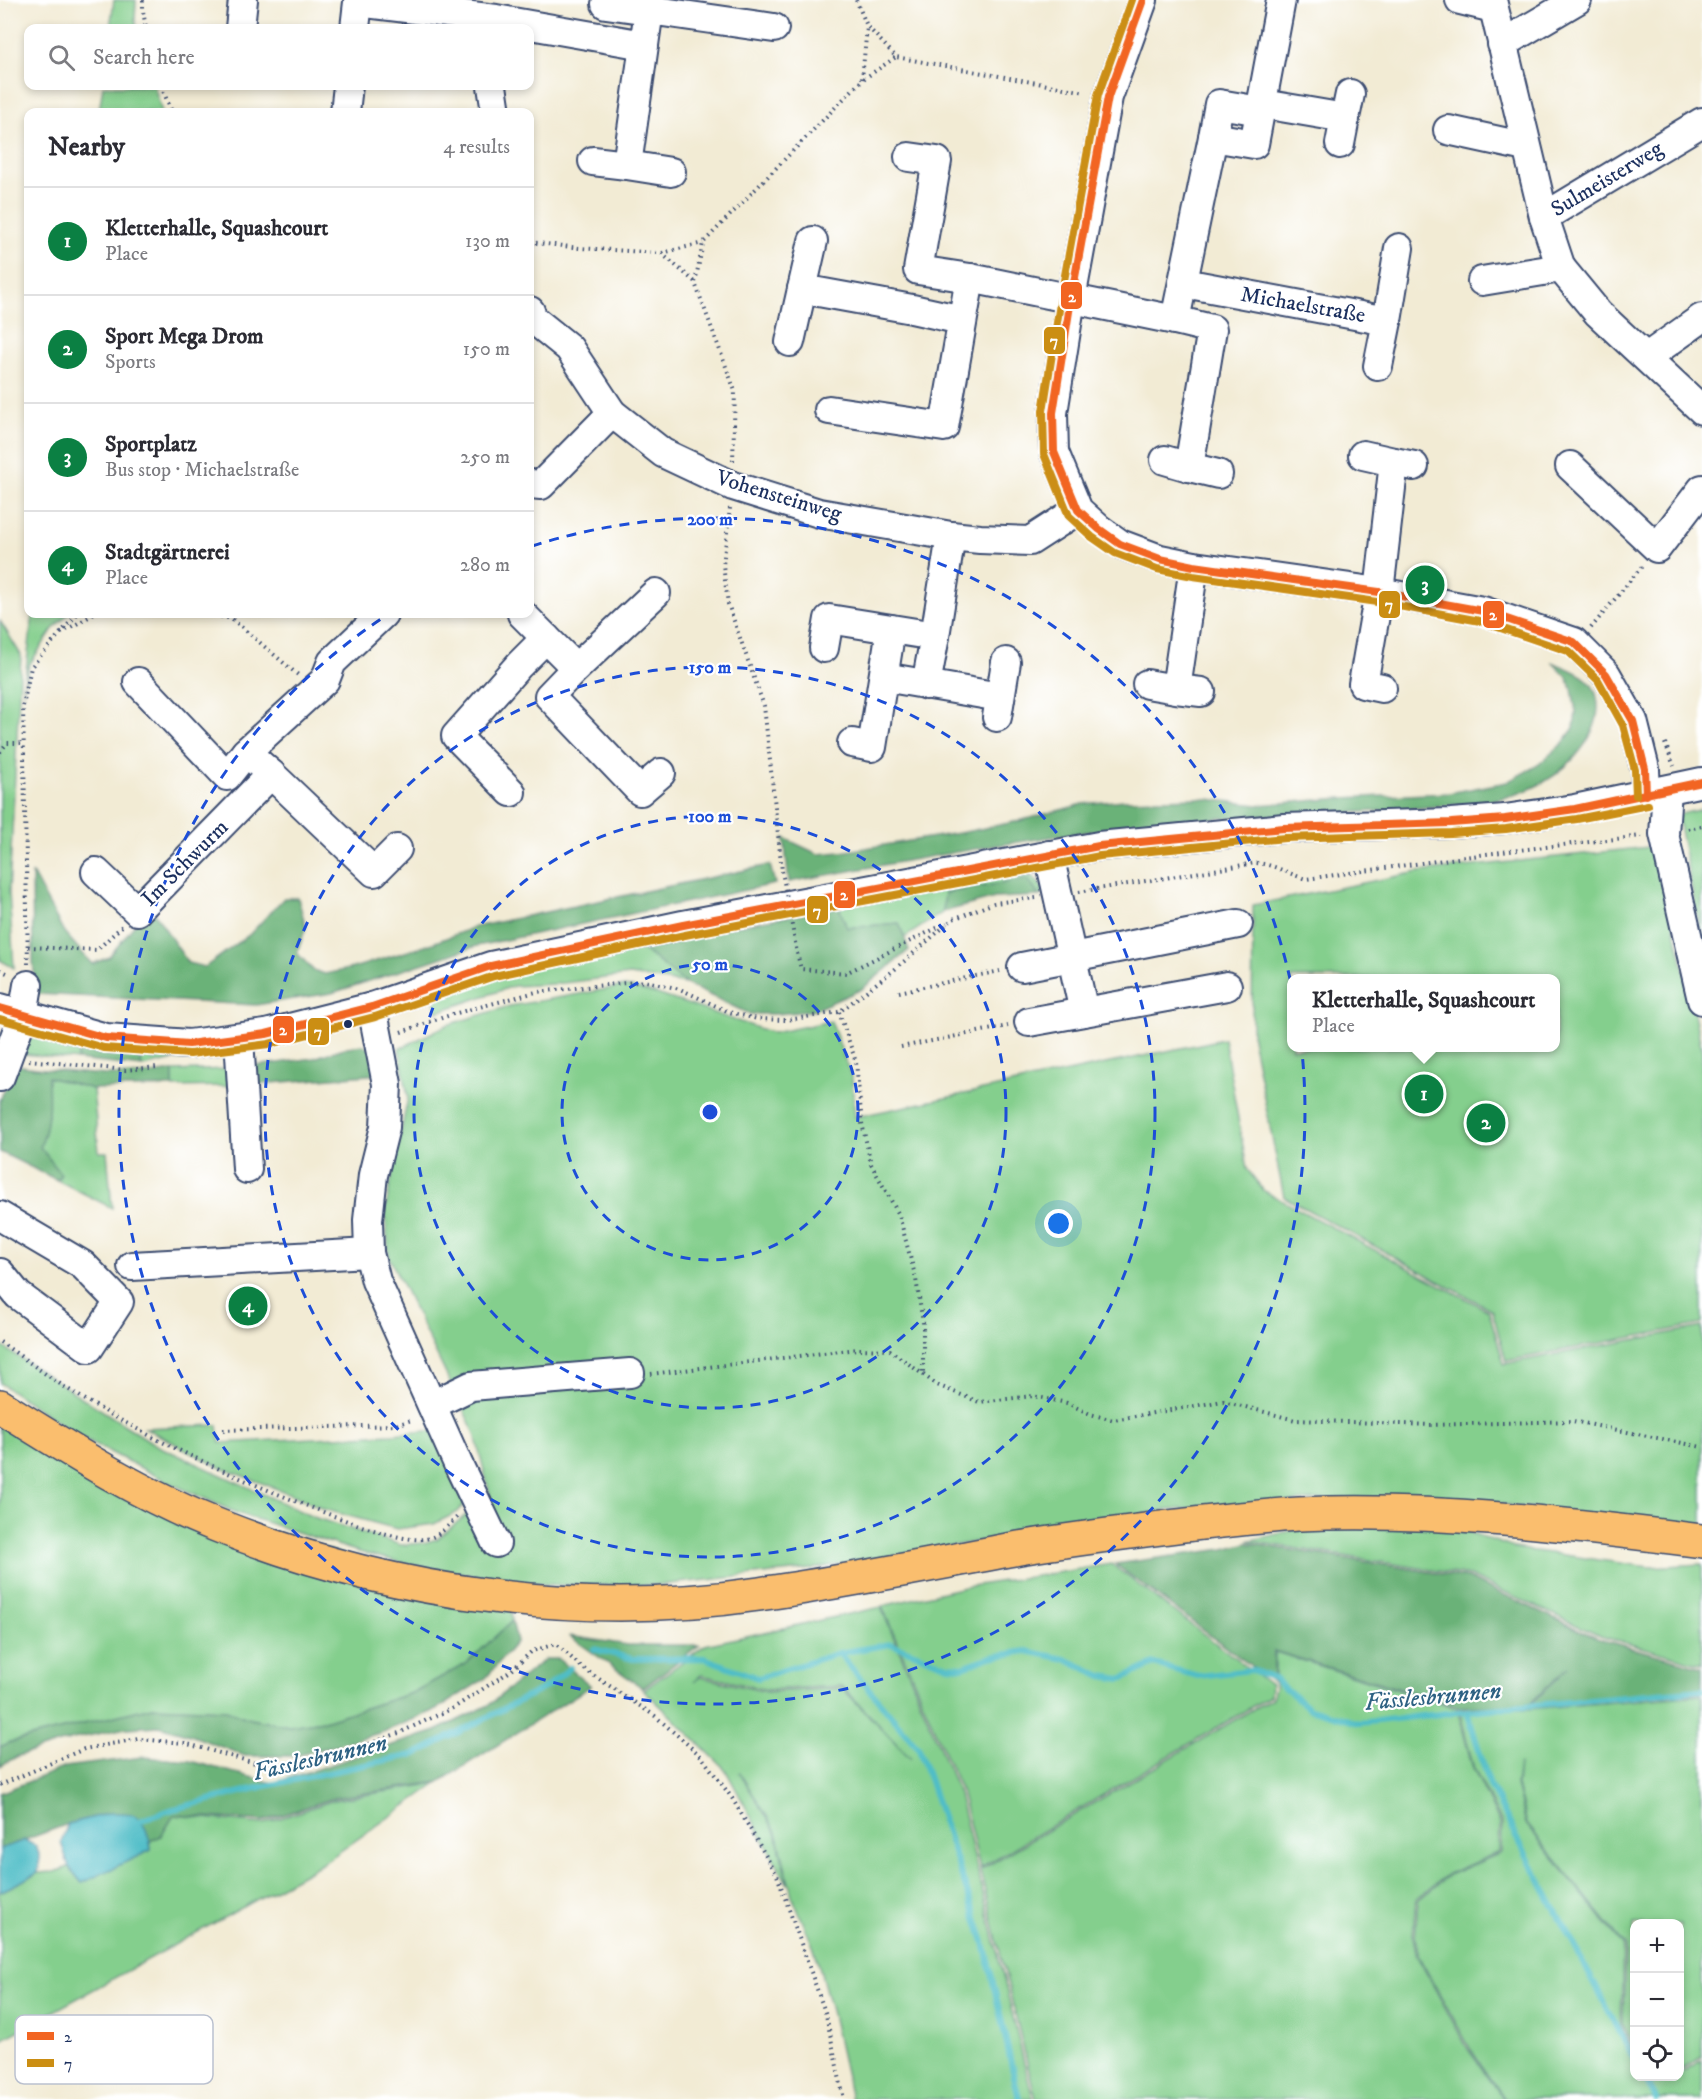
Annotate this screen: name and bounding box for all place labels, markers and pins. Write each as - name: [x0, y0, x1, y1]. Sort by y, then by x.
- pin: 3: [1406, 562, 1444, 608]
- unlabelled marker: [342, 1018, 354, 1030]
- pin: 1: [1404, 1072, 1444, 1116]
- pin: 2: [1466, 1100, 1506, 1146]
- centre of rings: [700, 1102, 720, 1122]
- pin: 4: [228, 1284, 268, 1328]

